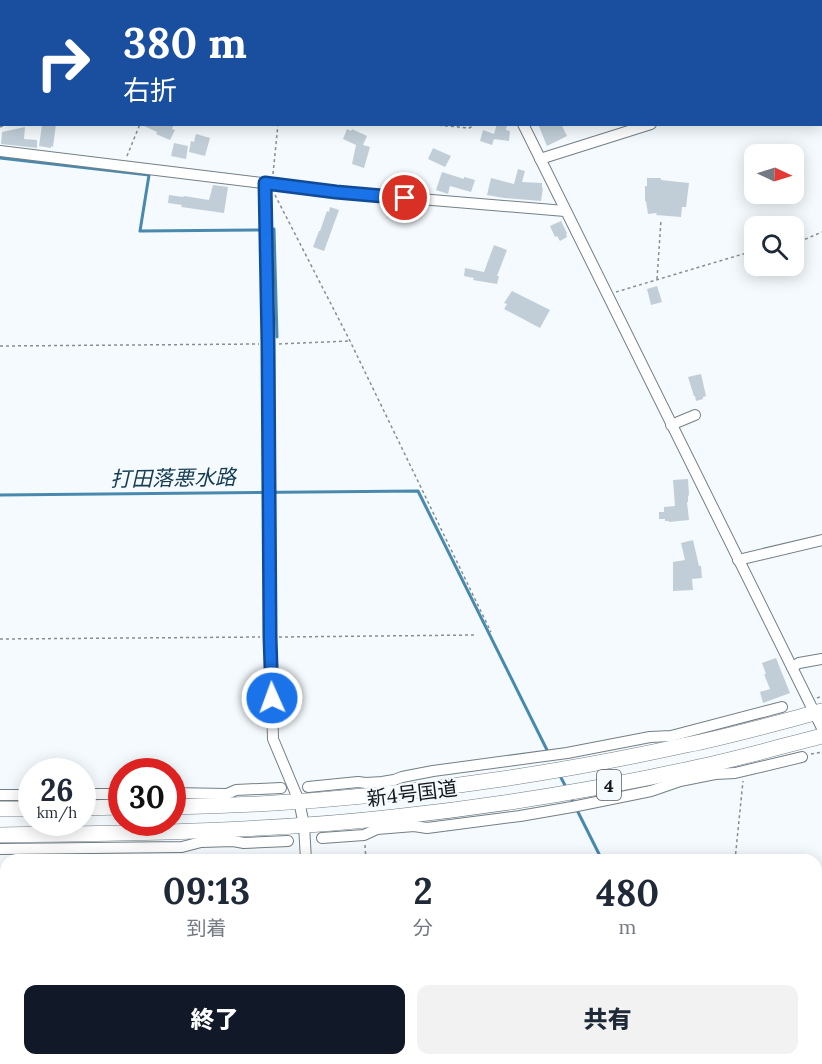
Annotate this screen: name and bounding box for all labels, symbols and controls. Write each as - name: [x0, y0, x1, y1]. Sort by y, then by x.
- text: 380 m: [123, 16, 247, 70]
- icon: right: [24, 24, 102, 102]
- text: 右折: [123, 73, 177, 107]
- north arrow: [744, 144, 804, 204]
- map controls: [744, 144, 804, 276]
- pin: [379, 172, 430, 223]
- icon: arrive: [388, 181, 421, 214]
- button: search: [744, 216, 804, 276]
- water label: 打田落悪水路: [110, 463, 238, 493]
- position arrow: [240, 666, 304, 730]
- speed limit sign: 30: [108, 758, 186, 836]
- road number: 4: [597, 770, 621, 800]
- text: 26: [40, 771, 74, 809]
- street label: 新4号国道: [365, 775, 459, 811]
- text: km/h: [37, 803, 77, 822]
- text: 09:13: [163, 868, 250, 914]
- text: 2: [414, 868, 433, 914]
- text: 480: [596, 870, 659, 916]
- text: m: [619, 914, 636, 939]
- text: 到着: [187, 915, 227, 940]
- text: 分: [413, 915, 433, 940]
- button: 終了: [24, 985, 405, 1054]
- button: 共有: [417, 985, 798, 1054]

